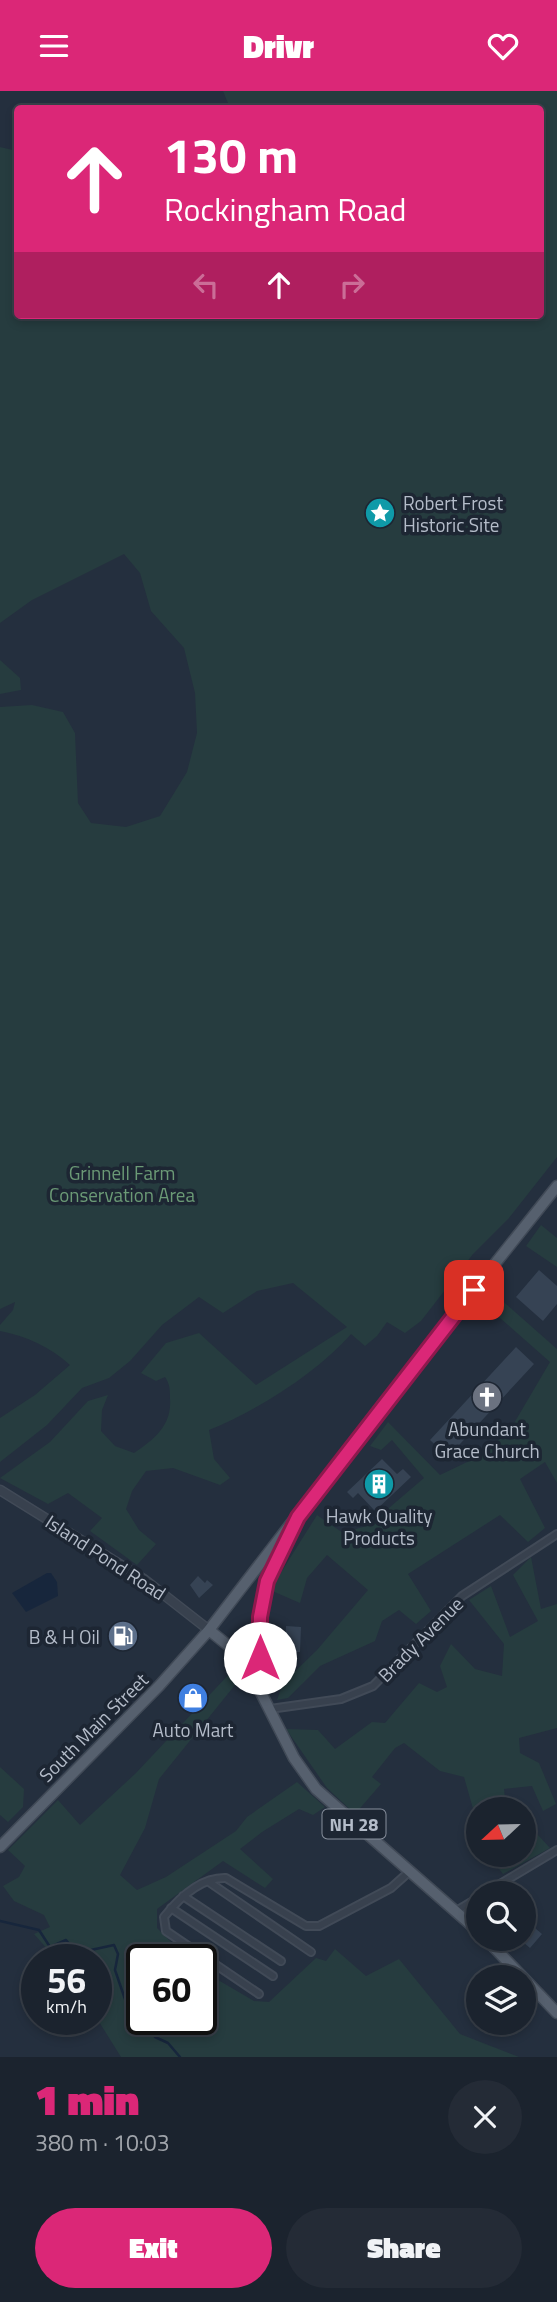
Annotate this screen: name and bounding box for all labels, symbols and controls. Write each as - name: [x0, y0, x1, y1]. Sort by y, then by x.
- text: Drivr: [243, 22, 314, 70]
- icon: menu: [35, 27, 73, 65]
- icon: heart: [484, 27, 522, 65]
- text: 130 m: [164, 117, 298, 192]
- icon: ahead: [49, 133, 140, 224]
- text: Rockingham Road: [164, 185, 407, 233]
- icon: left: [187, 266, 225, 304]
- icon: ahead: [260, 266, 298, 304]
- icon: right: [333, 266, 371, 304]
- place label: Robert Frost Historic Site: [403, 488, 503, 539]
- place icon: Robert Frost Historic Site: [363, 496, 397, 530]
- park label: Grinnell Farm Conservation Area: [49, 1158, 195, 1209]
- pin: [444, 1260, 504, 1320]
- icon: arrive: [455, 1271, 493, 1309]
- church icon: Abundant Grace Church: [470, 1380, 504, 1414]
- place label: Abundant Grace Church: [434, 1414, 540, 1465]
- building icon: Hawk Quality Products: [362, 1467, 396, 1501]
- place label: Hawk Quality Products: [326, 1501, 432, 1552]
- street label: Island Pond Road: [40, 1507, 172, 1607]
- street label: Brady Avenue: [371, 1590, 469, 1688]
- fuel station icon: B & H Oil: [106, 1619, 140, 1653]
- position arrow: [223, 1621, 297, 1695]
- place label: B & H Oil: [29, 1622, 100, 1651]
- street label: South Main Street: [32, 1665, 155, 1788]
- shop icon: Auto Mart: [176, 1681, 210, 1715]
- place label: Auto Mart: [152, 1715, 234, 1744]
- north arrow: [466, 1797, 536, 1867]
- map controls: [466, 1797, 536, 2035]
- road number: NH 28: [322, 1809, 386, 1839]
- button: search: [466, 1881, 536, 1951]
- speed limit sign: 60: [126, 1944, 217, 2035]
- text: 56: [47, 1953, 86, 2007]
- button: layers: [466, 1965, 536, 2035]
- text: km/h: [46, 1993, 87, 2020]
- text: 1 min: [35, 2067, 139, 2131]
- button: close: [448, 2080, 522, 2154]
- text: 380 m · 10:03: [35, 2125, 170, 2160]
- button: Exit: [35, 2208, 272, 2288]
- button: Share: [286, 2208, 522, 2288]

